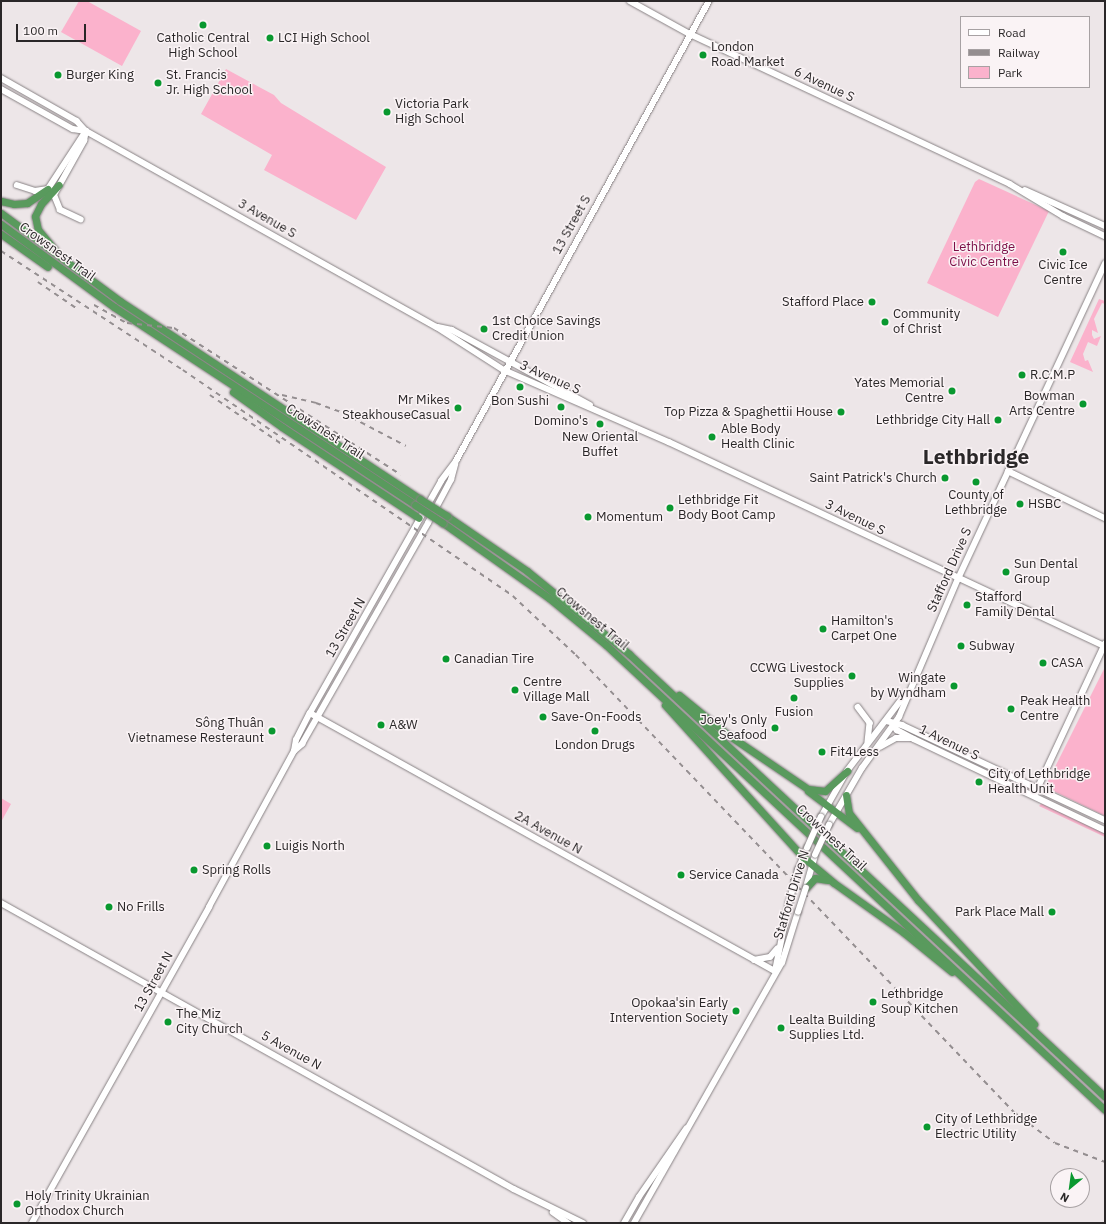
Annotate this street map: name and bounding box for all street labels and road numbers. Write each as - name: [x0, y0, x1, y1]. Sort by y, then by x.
- street label: 6 Avenue S: [791, 64, 857, 106]
- street label: 13 Street S: [549, 193, 595, 257]
- street label: 3 Avenue S: [235, 196, 299, 242]
- street label: Crowsnest Trail: [16, 219, 98, 285]
- street label: 3 Avenue S: [517, 358, 583, 398]
- street label: Crowsnest Trail: [283, 401, 367, 463]
- street label: 3 Avenue S: [822, 497, 888, 539]
- street label: Stafford Drive S: [924, 525, 976, 615]
- street label: Crowsnest Trail: [553, 584, 631, 654]
- street label: 13 Street N: [323, 595, 369, 661]
- street label: 1 Avenue S: [916, 722, 982, 764]
- street label: Crowsnest Trail: [793, 802, 869, 874]
- street label: 2A Avenue N: [511, 808, 585, 858]
- street label: Stafford Drive N: [771, 849, 813, 941]
- street label: 13 Street N: [131, 949, 177, 1015]
- street label: 5 Avenue N: [258, 1028, 324, 1074]

